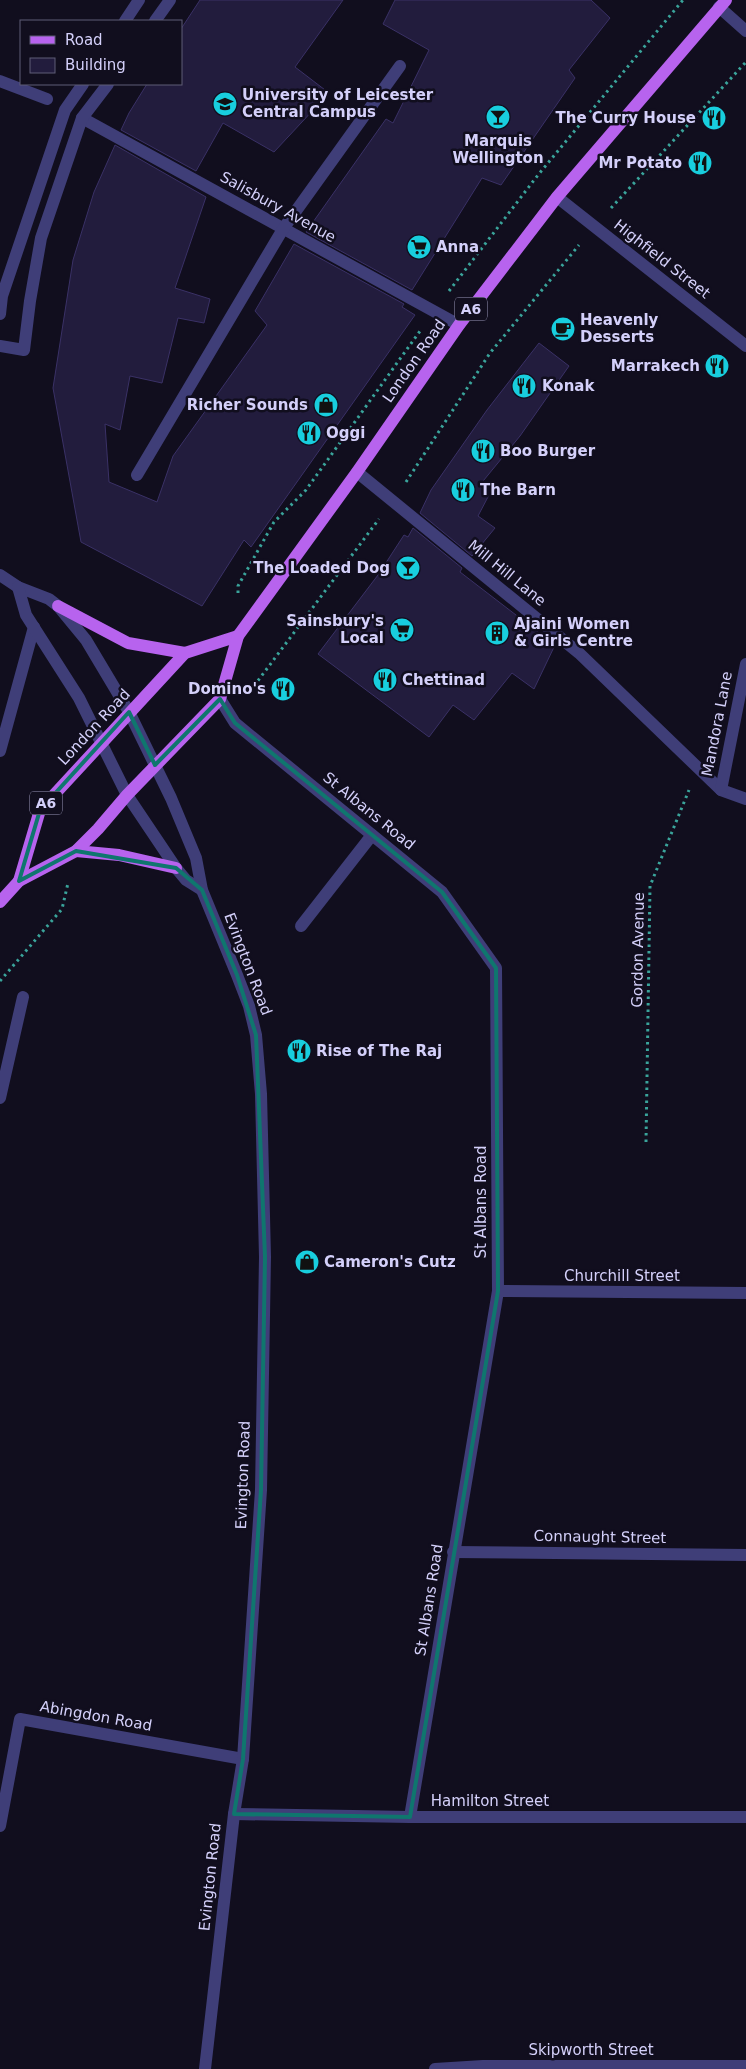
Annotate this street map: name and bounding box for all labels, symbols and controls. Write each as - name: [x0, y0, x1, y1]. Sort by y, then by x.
- legend: [20, 20, 182, 85]
- text: Road: [65, 31, 103, 49]
- text: Building: [65, 56, 126, 74]
- place label: University of Leicester Central Campus: [242, 86, 434, 121]
- school or university icon: University of Leicester Central Campus: [212, 91, 238, 117]
- bar icon: Marquis Wellington: [485, 104, 511, 130]
- restaurant icon: The Curry House: [701, 105, 727, 131]
- place label: The Curry House: [556, 109, 696, 127]
- place label: Marquis Wellington: [452, 132, 544, 167]
- restaurant icon: Mr Potato: [687, 150, 713, 176]
- place label: Mr Potato: [598, 154, 682, 172]
- street label: Salisbury Avenue: [217, 168, 339, 246]
- street label: Highfield Street: [610, 216, 714, 302]
- supermarket icon: Anna: [406, 234, 432, 260]
- place label: Anna: [436, 238, 479, 256]
- road number: A6: [455, 298, 487, 320]
- place label: Heavenly Desserts: [580, 311, 659, 346]
- street label: London Road: [379, 316, 449, 406]
- cafe icon: Heavenly Desserts: [550, 316, 576, 342]
- restaurant icon: Marrakech: [704, 353, 730, 379]
- place label: Marrakech: [611, 357, 700, 375]
- restaurant icon: Konak: [511, 373, 537, 399]
- place label: Konak: [542, 377, 595, 395]
- shop icon: Richer Sounds: [313, 392, 339, 418]
- place label: Richer Sounds: [187, 396, 308, 414]
- restaurant icon: Oggi: [296, 420, 322, 446]
- place label: Oggi: [326, 424, 365, 442]
- restaurant icon: Boo Burger: [470, 438, 496, 464]
- place label: Boo Burger: [500, 442, 596, 460]
- restaurant icon: The Barn: [450, 477, 476, 503]
- place label: The Barn: [480, 481, 556, 499]
- street label: Mill Hill Lane: [464, 536, 550, 610]
- bar icon: The Loaded Dog: [395, 555, 421, 581]
- place label: The Loaded Dog: [253, 559, 390, 577]
- place label: Sainsbury's Local: [286, 612, 384, 647]
- place label: Ajaini Women & Girls Centre: [514, 615, 633, 650]
- supermarket icon: Sainsbury's Local: [389, 617, 415, 643]
- building icon: Ajaini Women & Girls Centre: [484, 620, 510, 646]
- restaurant icon: Chettinad: [372, 667, 398, 693]
- street label: Mandora Lane: [698, 670, 736, 778]
- place label: Chettinad: [402, 671, 485, 689]
- restaurant icon: Domino's: [270, 676, 296, 702]
- place label: Domino's: [188, 680, 266, 698]
- street label: London Road: [54, 685, 134, 769]
- street label: St Albans Road: [319, 768, 419, 854]
- road number: A6: [30, 791, 62, 814]
- street label: Gordon Avenue: [628, 892, 648, 1008]
- street label: Evington Road: [220, 910, 276, 1018]
- restaurant icon: Rise of The Raj: [286, 1038, 312, 1064]
- place label: Rise of The Raj: [316, 1042, 442, 1060]
- street label: St Albans Road: [472, 1145, 490, 1259]
- shop icon: Cameron's Cutz: [294, 1249, 320, 1275]
- place label: Cameron's Cutz: [324, 1253, 456, 1271]
- street label: Churchill Street: [564, 1267, 680, 1285]
- street label: Evington Road: [232, 1420, 254, 1530]
- street label: Connaught Street: [534, 1527, 667, 1547]
- street label: St Albans Road: [411, 1543, 447, 1657]
- street label: Abingdon Road: [39, 1697, 153, 1735]
- street label: Hamilton Street: [431, 1792, 549, 1810]
- street label: Evington Road: [195, 1822, 225, 1932]
- street label: Skipworth Street: [528, 2041, 654, 2059]

